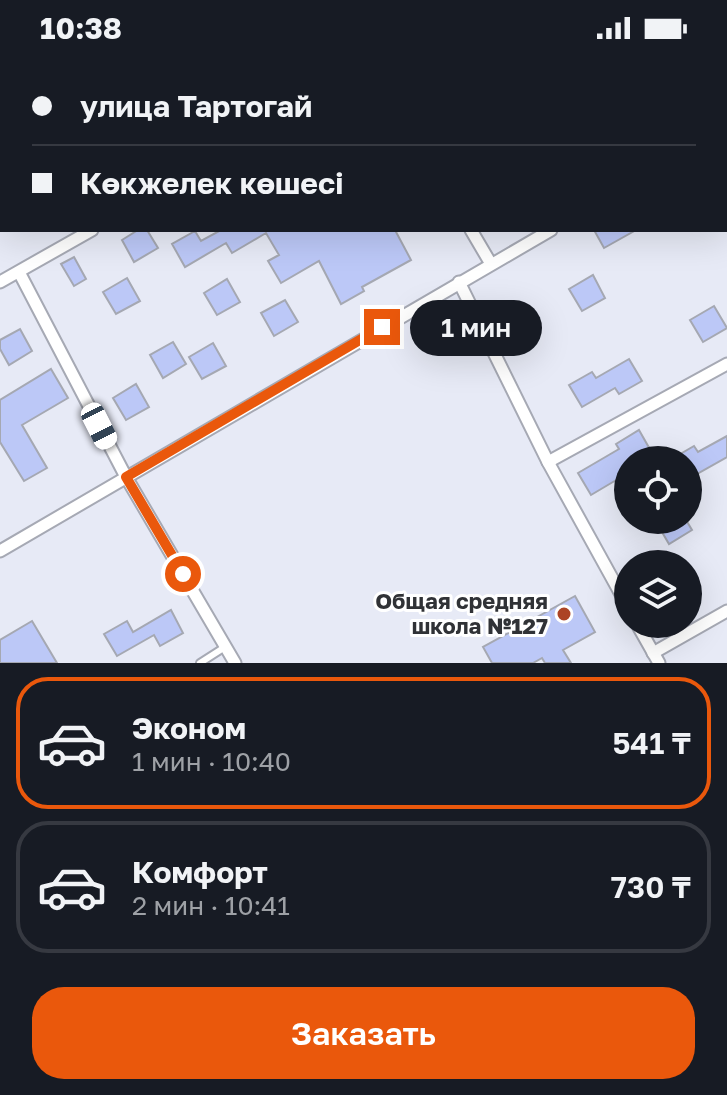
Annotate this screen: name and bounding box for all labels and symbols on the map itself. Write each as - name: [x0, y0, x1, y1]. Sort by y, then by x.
- callout: 1 мин: [410, 299, 542, 355]
- route end: [364, 309, 400, 345]
- car: [77, 399, 121, 453]
- route start: [165, 556, 201, 592]
- place label: Общая средняя школа №127: [375, 587, 548, 639]
- marker: Общая средняя школа №127: [555, 605, 573, 623]

